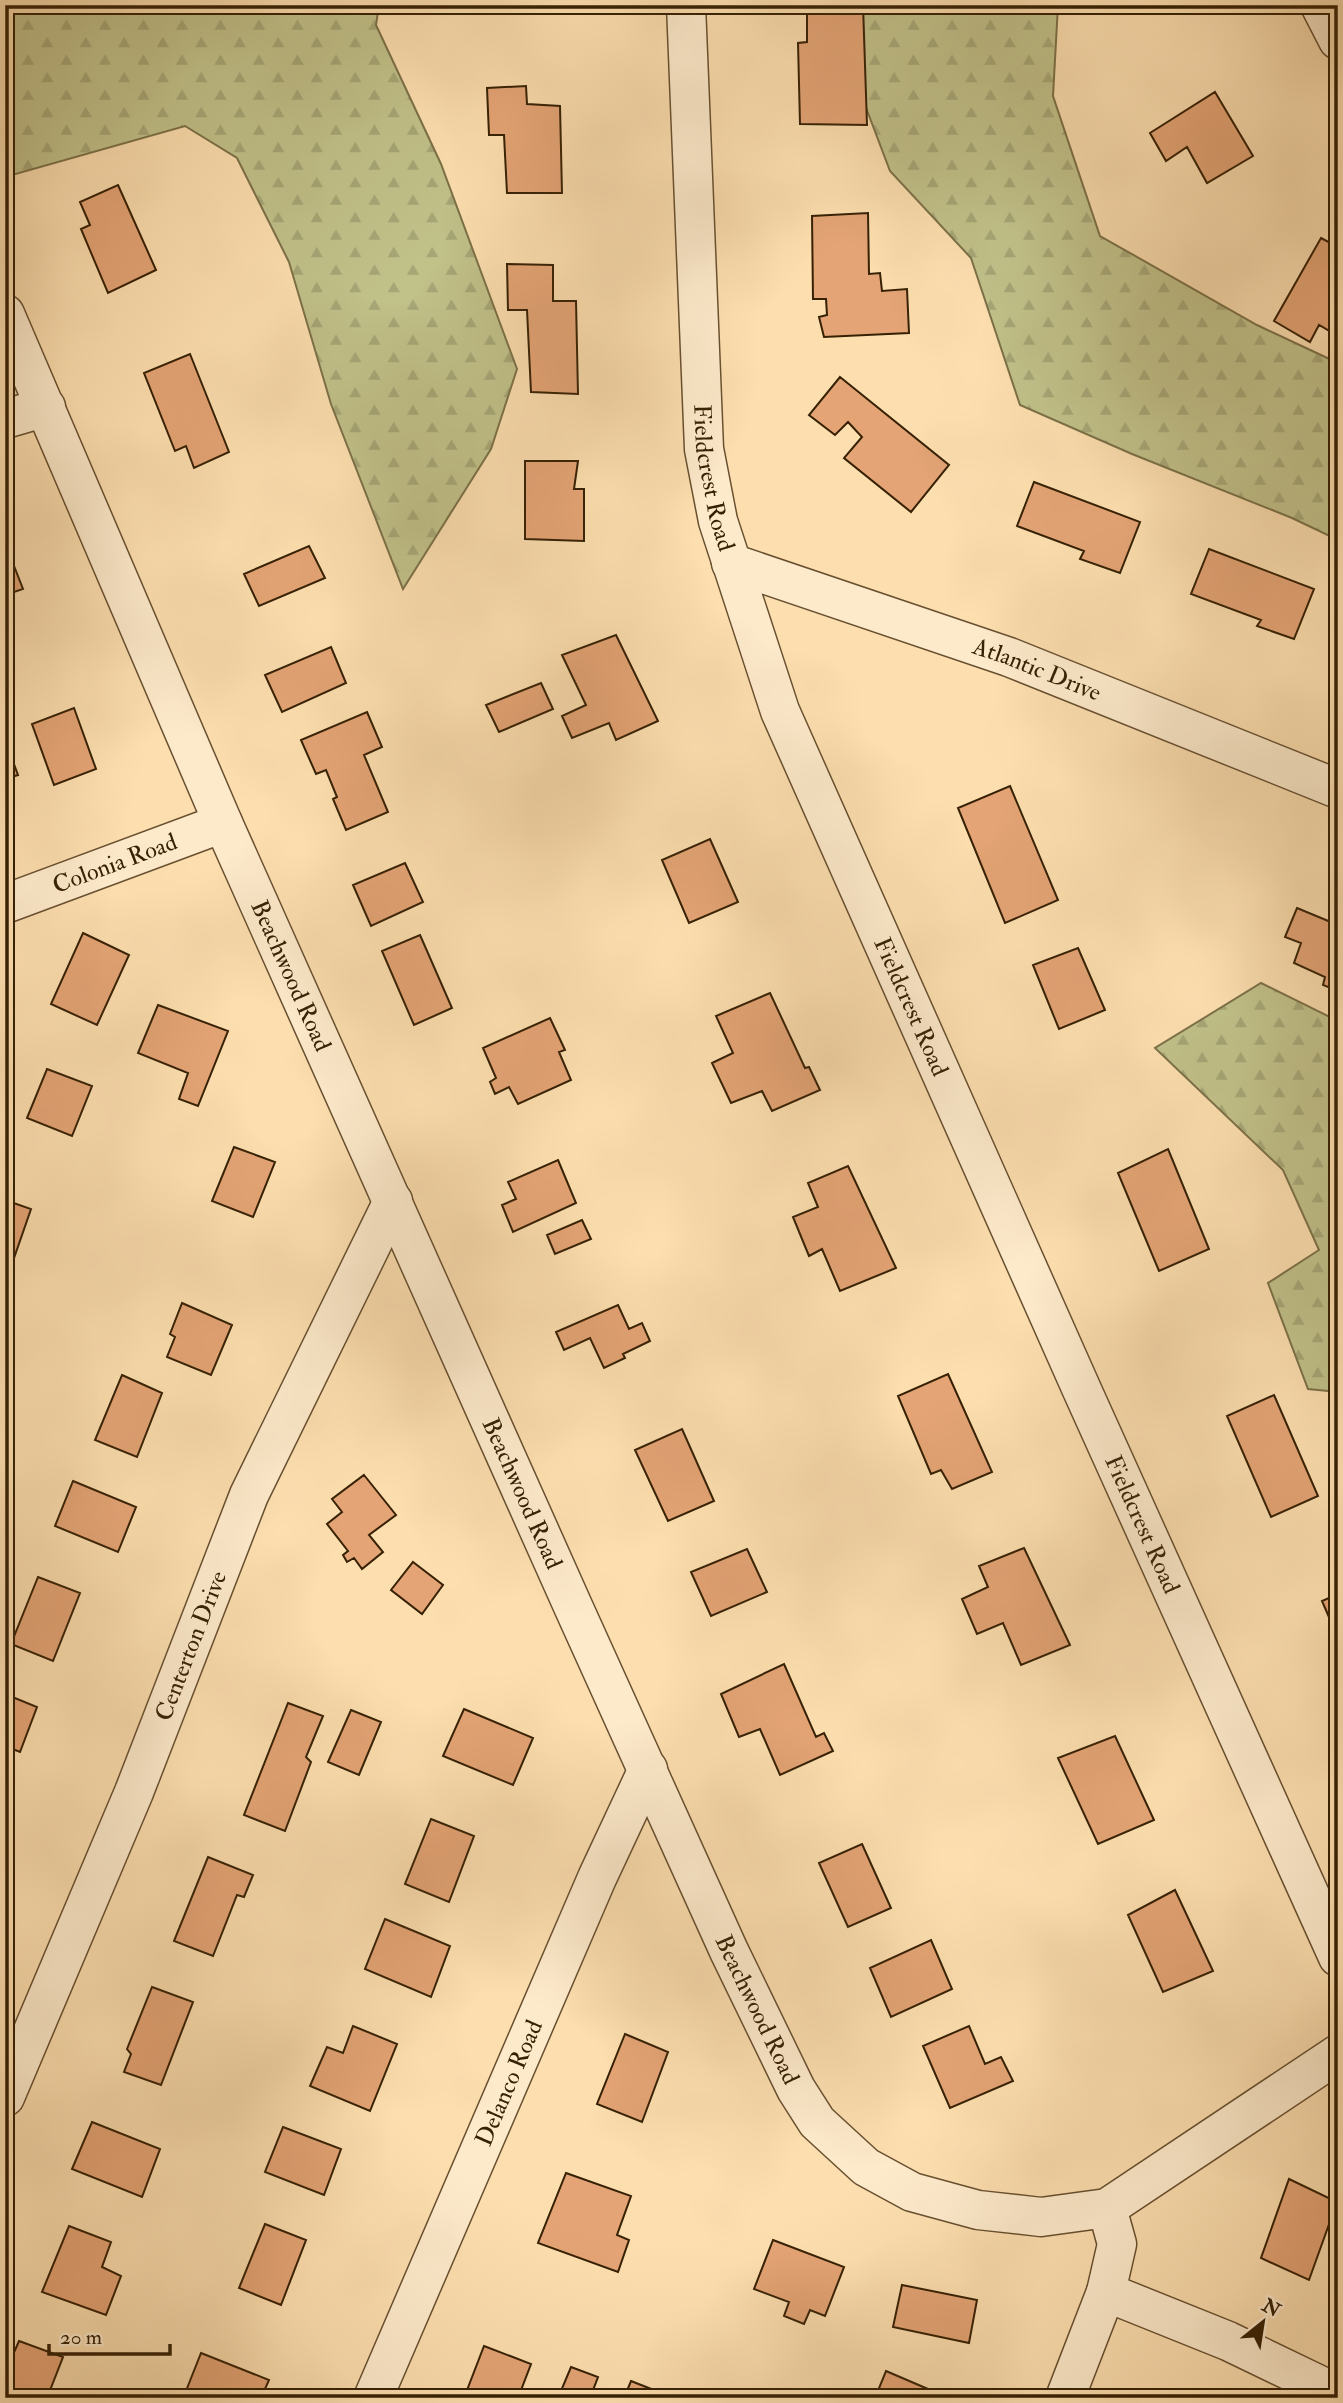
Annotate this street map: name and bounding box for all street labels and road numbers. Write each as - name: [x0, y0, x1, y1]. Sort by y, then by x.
- street label: Fieldcrest Road: [687, 404, 742, 555]
- street label: Atlantic Drive: [968, 630, 1106, 708]
- street label: Colonia Road: [48, 826, 181, 901]
- street label: Beachwood Road: [244, 895, 339, 1056]
- street label: Fieldcrest Road: [867, 932, 956, 1081]
- street label: Beachwood Road: [475, 1413, 570, 1574]
- street label: Fieldcrest Road: [1098, 1450, 1187, 1599]
- street label: Centerton Drive: [148, 1566, 234, 1725]
- street label: Beachwood Road: [708, 1930, 807, 2089]
- street label: Delanco Road: [468, 2015, 550, 2151]

